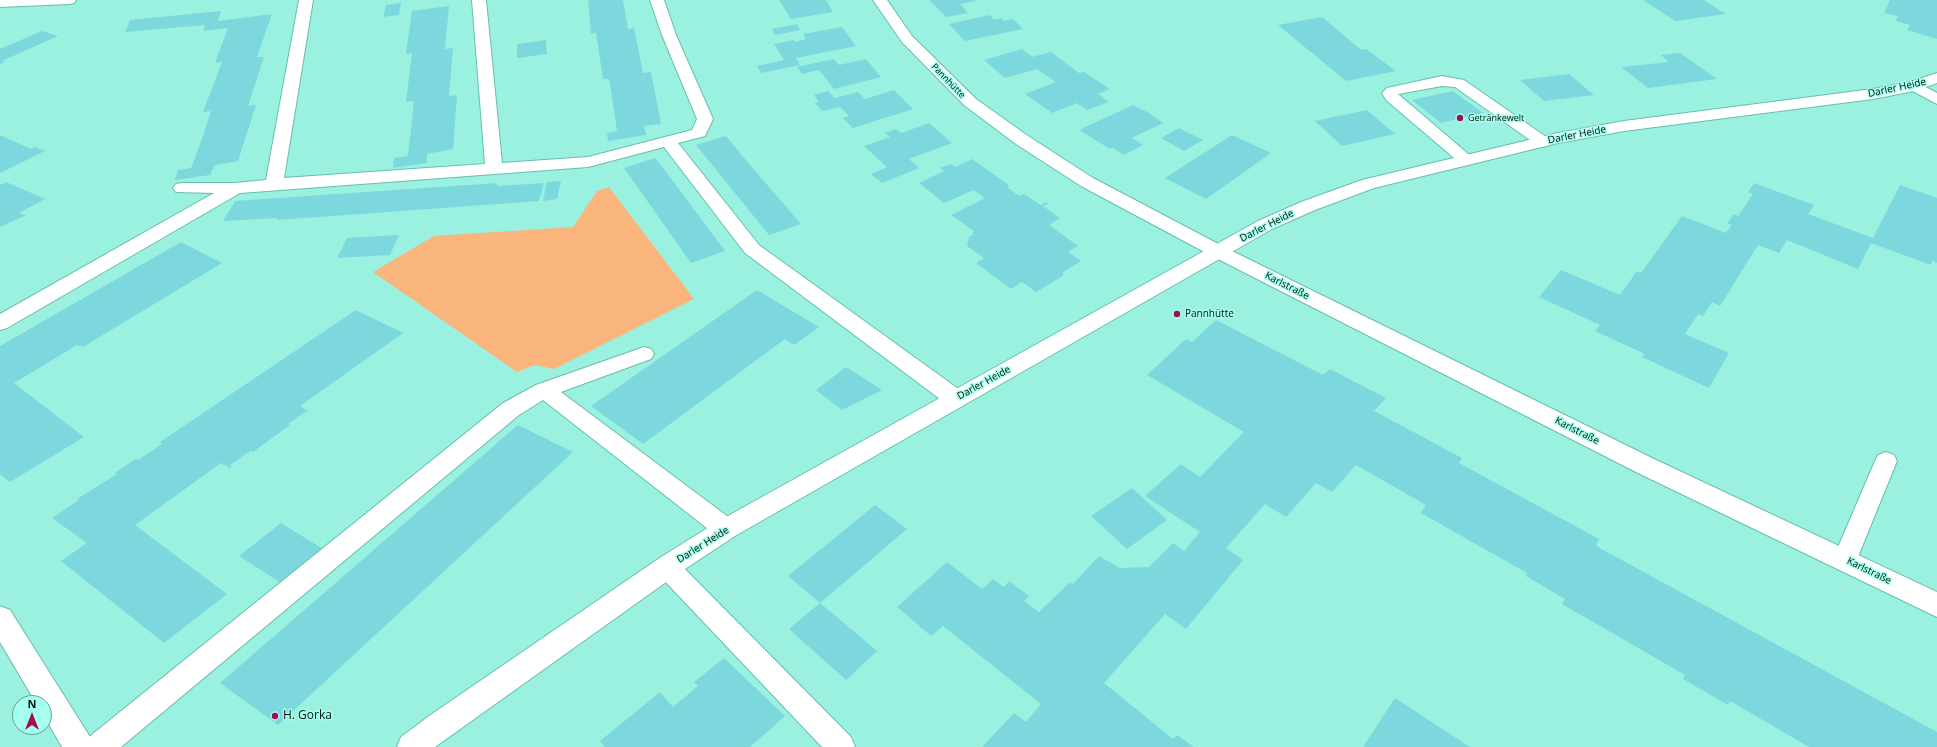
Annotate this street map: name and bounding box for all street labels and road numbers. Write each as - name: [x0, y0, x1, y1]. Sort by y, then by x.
- street label: Pannhütte: [929, 61, 967, 101]
- street label: Darler Heide: [1867, 76, 1927, 100]
- street label: Darler Heide: [1547, 123, 1607, 147]
- street label: Darler Heide: [1238, 207, 1296, 245]
- street label: Karlstraße: [1263, 270, 1311, 302]
- street label: Darler Heide: [955, 363, 1013, 403]
- street label: Karlstraße: [1553, 415, 1601, 447]
- street label: Darler Heide: [675, 524, 731, 566]
- street label: Karlstraße: [1845, 555, 1893, 587]

